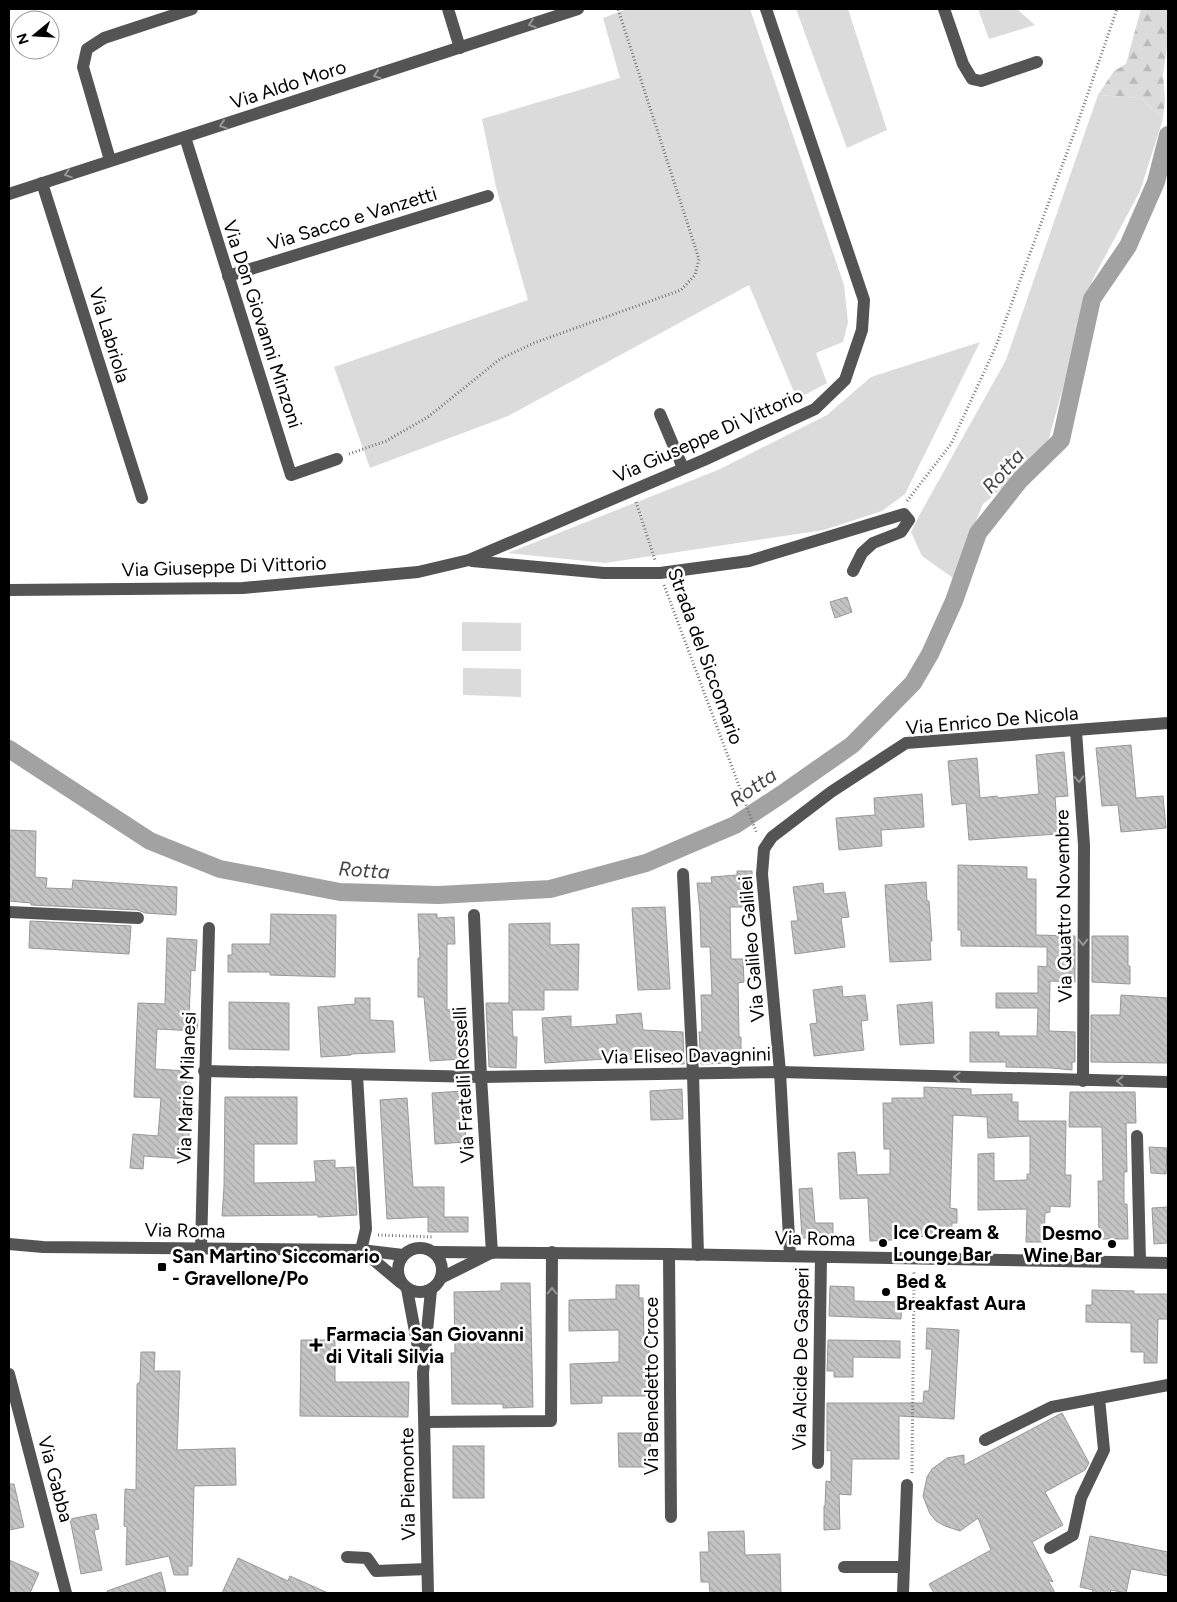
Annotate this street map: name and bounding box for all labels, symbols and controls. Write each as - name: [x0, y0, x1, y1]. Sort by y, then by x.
- north arrow: [10, 10, 60, 60]
- one-way arrow: [528, 18, 536, 28]
- text: N: [13, 31, 33, 47]
- street label: Via Aldo Moro: [227, 55, 349, 114]
- one-way arrow: [374, 69, 382, 79]
- one-way arrow: [219, 119, 227, 129]
- one-way arrow: [64, 168, 72, 178]
- street label: Via Sacco e Vanzetti: [265, 182, 440, 255]
- street label: Via Don Giovanni Minzoni: [218, 217, 307, 431]
- street label: Via Labriola: [84, 285, 135, 386]
- street label: Via Giuseppe Di Vittorio: [610, 383, 807, 488]
- water label: Rotta: [977, 444, 1029, 498]
- street label: Via Giuseppe Di Vittorio: [121, 551, 327, 582]
- street label: Strada del Siccomario: [663, 565, 748, 748]
- street label: Via Enrico De Nicola: [905, 702, 1079, 739]
- water label: Rotta: [725, 763, 781, 811]
- one-way arrow: [1073, 776, 1084, 784]
- street label: Via Quattro Novembre: [1050, 809, 1077, 1003]
- water label: Rotta: [338, 856, 391, 884]
- street label: Via Galileo Galilei: [734, 875, 769, 1023]
- one-way arrow: [1078, 938, 1088, 946]
- street label: Via Fratelli Rosselli: [448, 1006, 479, 1164]
- street label: Via Mario Milanesi: [172, 1011, 201, 1165]
- street label: Via Eliseo Davagnini: [601, 1043, 771, 1068]
- one-way arrow: [953, 1072, 960, 1082]
- one-way arrow: [1115, 1076, 1123, 1086]
- street label: Via Roma: [144, 1218, 226, 1243]
- place label: Ice Cream & Lounge Bar: [893, 1221, 1000, 1266]
- place label: Desmo Wine Bar: [1024, 1222, 1102, 1267]
- street label: Via Roma: [774, 1226, 856, 1251]
- marker: Ice Cream & Lounge Bar: [877, 1237, 889, 1249]
- marker: Desmo Wine Bar: [1106, 1238, 1118, 1250]
- place label: San Martino Siccomario - Gravellone/Po: [172, 1245, 380, 1290]
- marker: San Martino Siccomario - Gravellone/Po: [156, 1261, 168, 1273]
- street label: Via Alcide De Gasperi: [787, 1267, 814, 1451]
- place label: Bed & Breakfast Aura: [896, 1270, 1026, 1315]
- marker: Bed & Breakfast Aura: [880, 1286, 892, 1298]
- one-way arrow: [547, 1287, 557, 1295]
- street label: Via Benedetto Croce: [640, 1297, 663, 1475]
- place label: Farmacia San Giovanni di Vitali Silvia: [326, 1323, 524, 1368]
- marker: Farmacia San Giovanni di Vitali Silvia: [310, 1339, 322, 1351]
- street label: Via Piemonte: [395, 1427, 420, 1541]
- street label: Via Gabba: [33, 1434, 78, 1525]

